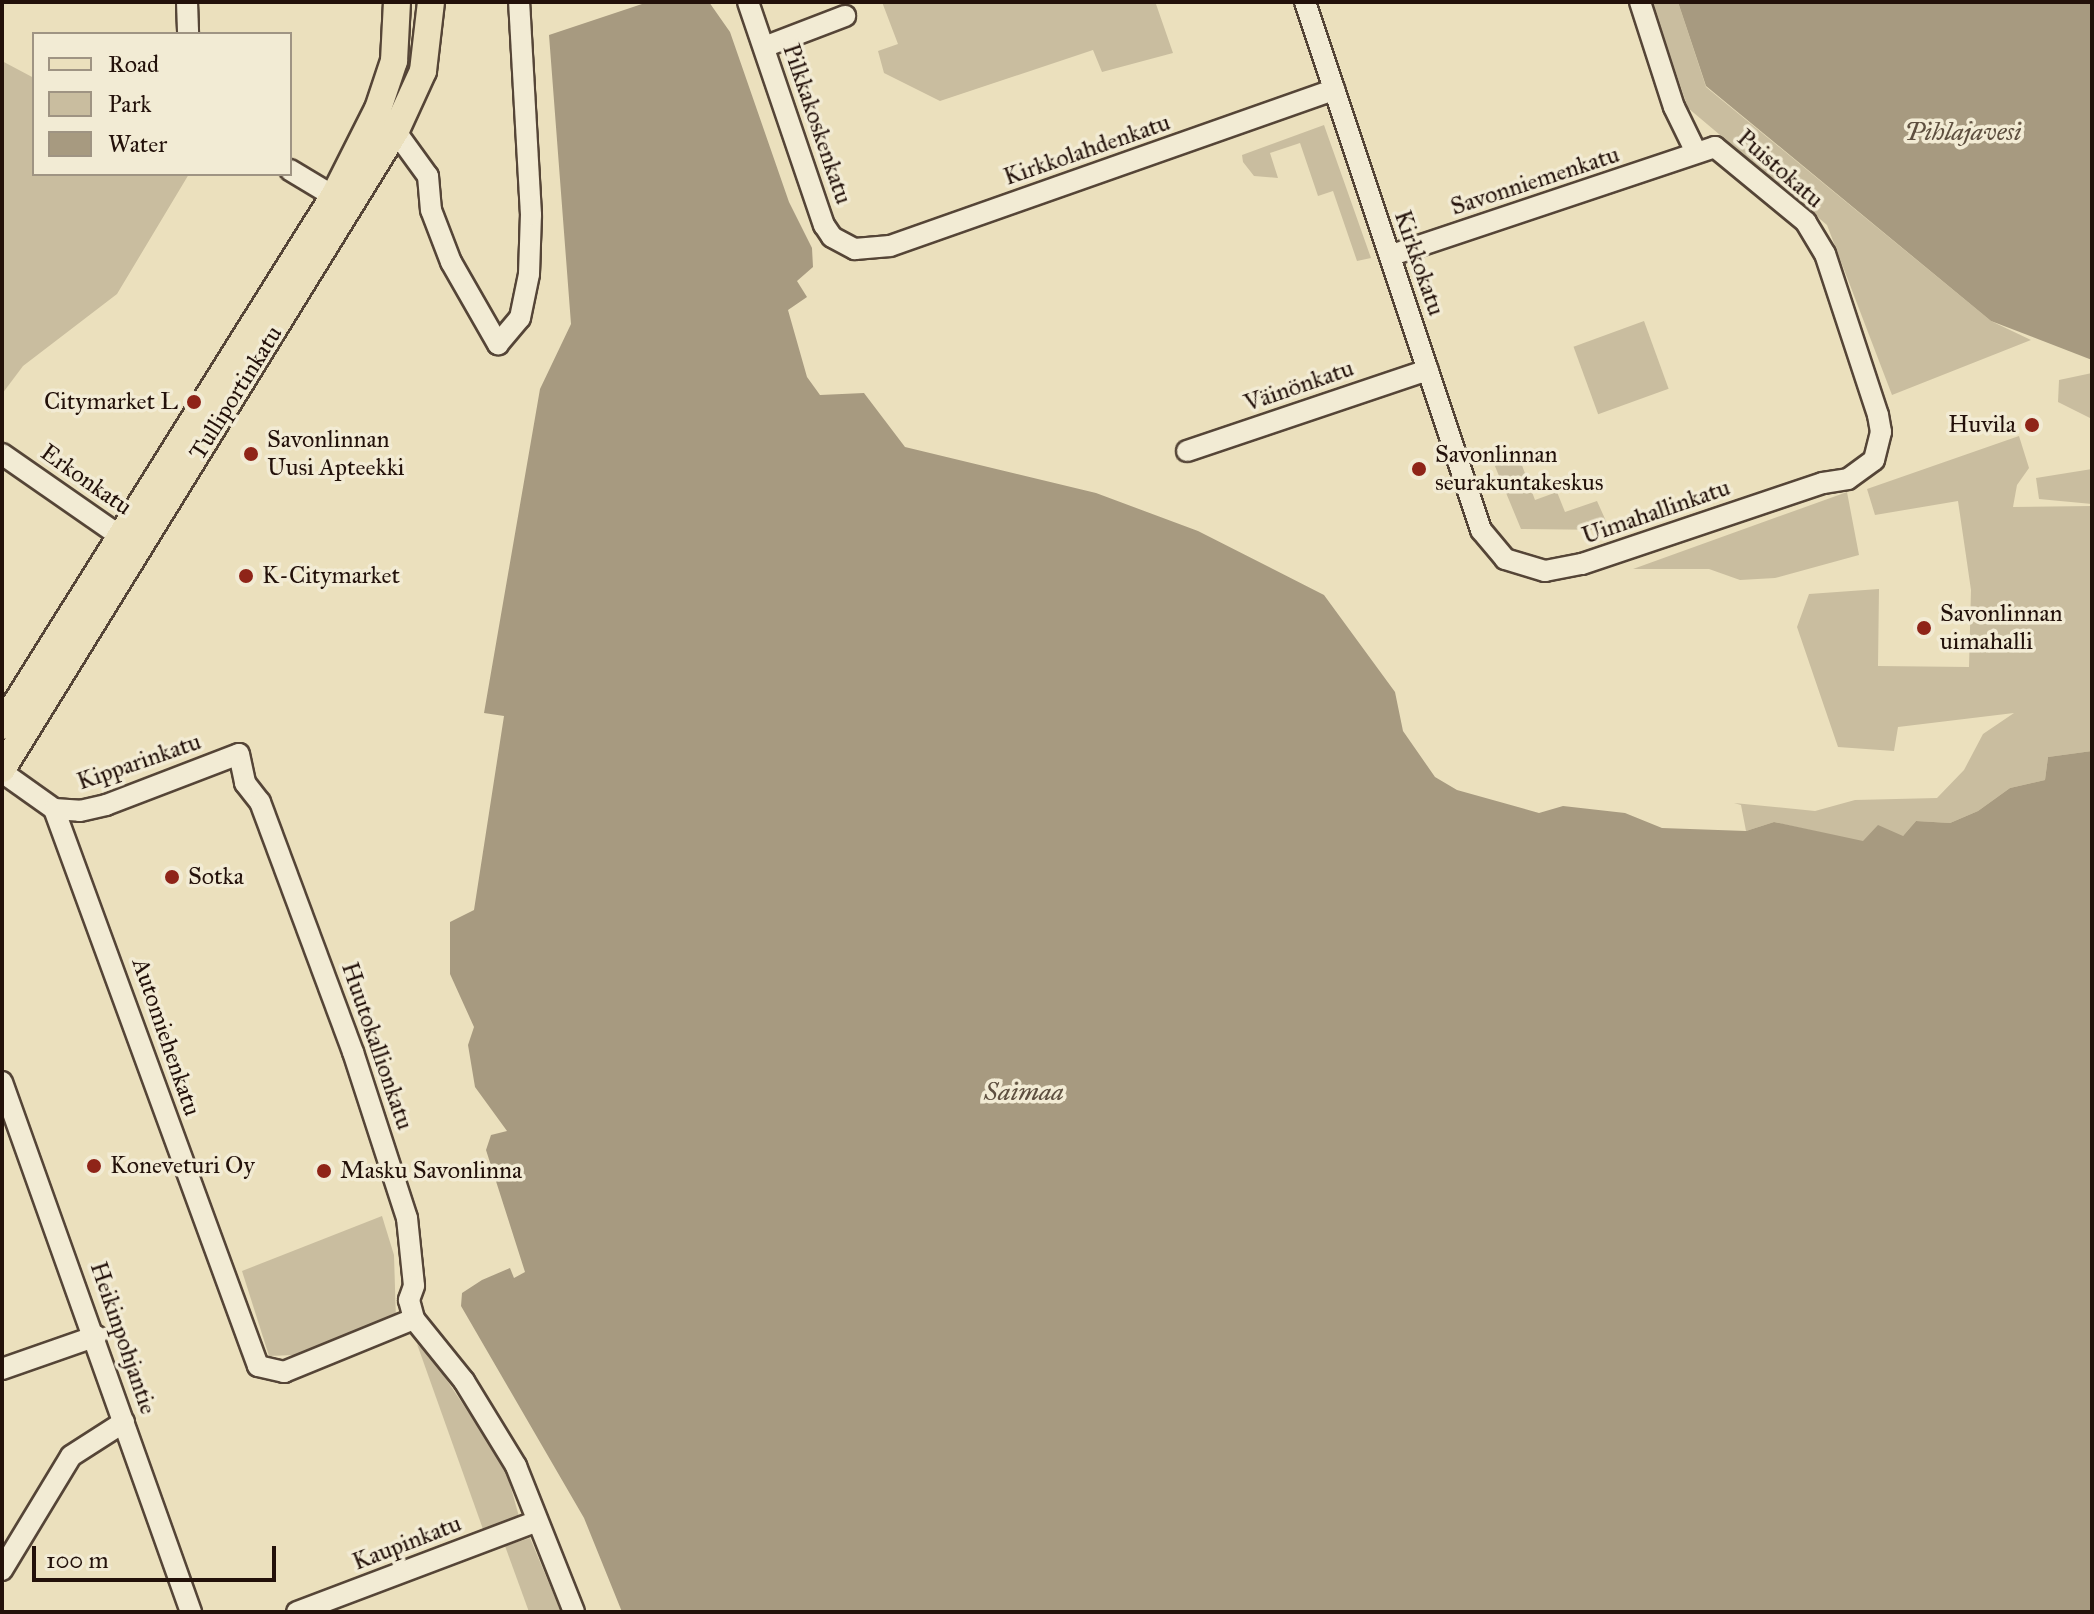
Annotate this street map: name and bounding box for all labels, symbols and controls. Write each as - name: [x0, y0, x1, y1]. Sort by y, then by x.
- legend: [32, 32, 292, 176]
- street label: Pilkkakoskenkatu: [776, 40, 858, 208]
- text: Road: [108, 49, 159, 79]
- text: Park: [108, 89, 151, 119]
- street label: Kirkkolahdenkatu: [1000, 108, 1174, 192]
- water label: Pihlajavesi: [1904, 116, 2022, 148]
- street label: Puistokatu: [1731, 124, 1829, 214]
- text: Water: [108, 129, 167, 159]
- street label: Savonniemenkatu: [1447, 140, 1623, 222]
- street label: Kirkkokatu: [1388, 207, 1450, 319]
- street label: Tulliportinkatu: [183, 321, 289, 465]
- street label: Väinönkatu: [1240, 354, 1358, 418]
- place label: Citymarket L: [44, 388, 178, 416]
- marker: Citymarket L: [185, 393, 203, 411]
- place label: Huvila: [1948, 411, 2016, 439]
- marker: Huvila: [2023, 416, 2041, 434]
- place label: Savonlinnan Uusi Apteekki: [267, 426, 404, 482]
- street label: Erkonkatu: [35, 438, 137, 522]
- place label: Savonlinnan seurakuntakeskus: [1435, 441, 1603, 497]
- marker: Savonlinnan Uusi Apteekki: [242, 445, 260, 463]
- marker: Savonlinnan seurakuntakeskus: [1410, 460, 1428, 478]
- street label: Uimahallinkatu: [1578, 473, 1734, 551]
- place label: K-Citymarket: [262, 562, 400, 590]
- marker: K-Citymarket: [237, 567, 255, 585]
- place label: Savonlinnan uimahalli: [1940, 600, 2062, 656]
- marker: Savonlinnan uimahalli: [1915, 619, 1933, 637]
- street label: Kipparinkatu: [73, 727, 205, 797]
- place label: Sotka: [188, 863, 244, 891]
- marker: Sotka: [163, 868, 181, 886]
- street label: Automiehenkatu: [126, 954, 206, 1120]
- street label: Huutokallionkatu: [335, 958, 419, 1134]
- water label: Saimaa: [984, 1076, 1064, 1108]
- place label: Koneveturi Oy: [110, 1152, 255, 1180]
- marker: Koneveturi Oy: [85, 1157, 103, 1175]
- place label: Masku Savonlinna: [340, 1157, 522, 1185]
- marker: Masku Savonlinna: [315, 1162, 333, 1180]
- street label: Heikinpohjantie: [83, 1258, 163, 1418]
- street label: Kaupinkatu: [349, 1509, 465, 1577]
- scale bar: [36, 1530, 280, 1580]
- text: 100 m: [46, 1545, 109, 1575]

